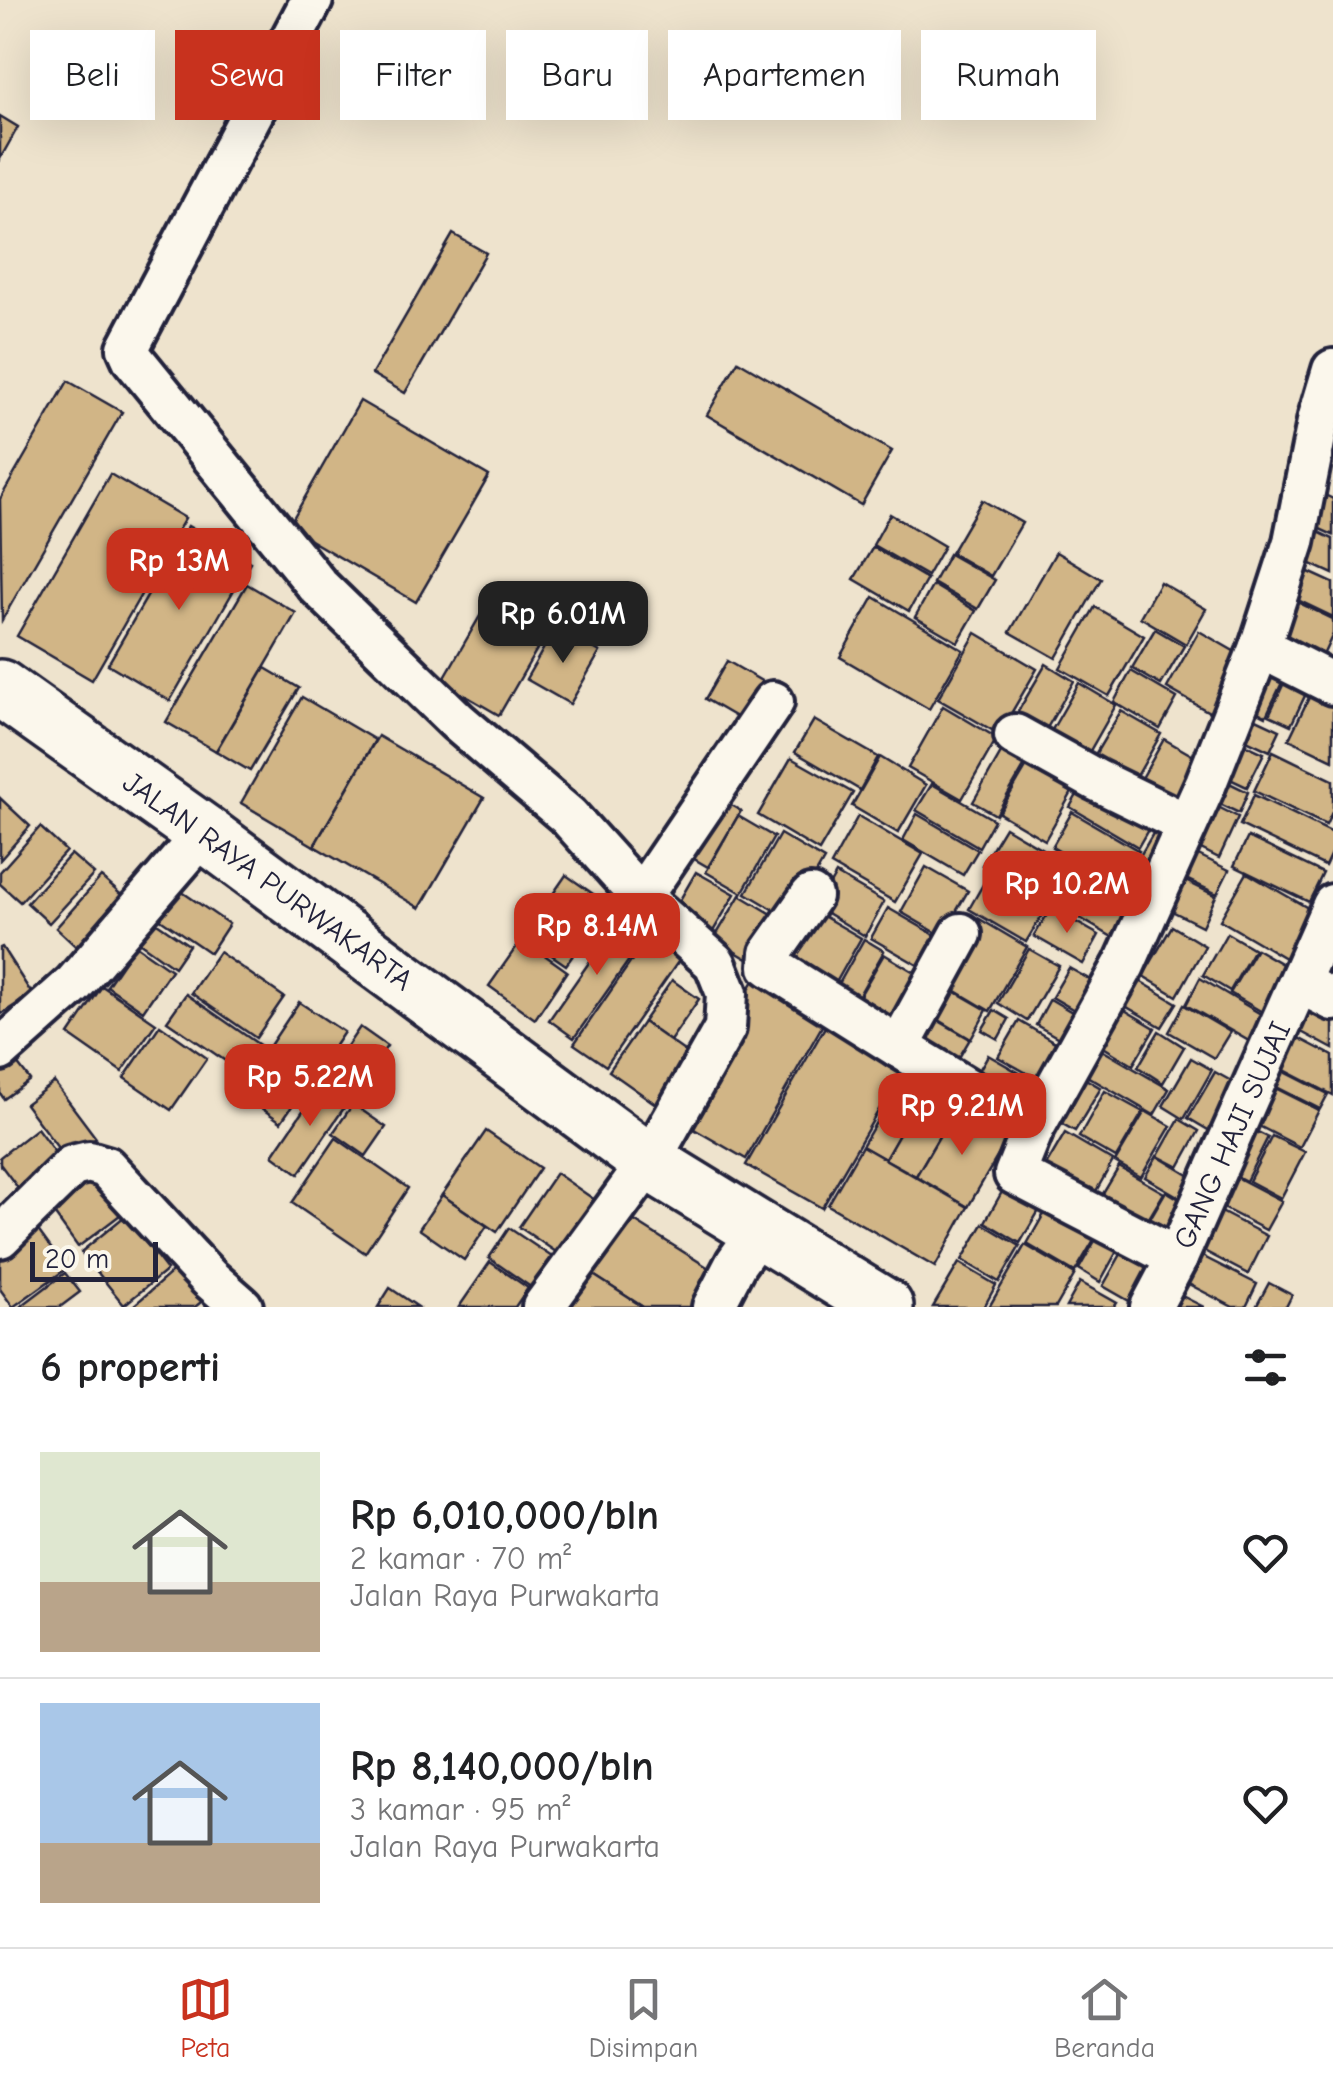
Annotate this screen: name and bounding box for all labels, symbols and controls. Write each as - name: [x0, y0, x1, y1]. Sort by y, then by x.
- chip: Beli: [30, 30, 155, 120]
- chip: Sewa: [175, 30, 320, 120]
- chip: Filter: [340, 30, 486, 120]
- chip: Baru: [506, 30, 648, 120]
- chip: Apartemen: [668, 30, 901, 120]
- chip: Rumah: [921, 30, 1096, 120]
- pin: Rp 13M: [98, 528, 260, 613]
- text: Rp 13M: [129, 542, 229, 579]
- pin: Rp 6.01M: [460, 581, 666, 666]
- text: Rp 6.01M: [500, 595, 626, 632]
- street label: JALAN RAYA PURWAKARTA: [116, 765, 419, 998]
- pin: Rp 10.2M: [964, 851, 1170, 936]
- text: Rp 10.2M: [1004, 865, 1130, 902]
- pin: Rp 8.14M: [494, 893, 700, 978]
- text: Rp 8.14M: [536, 907, 658, 944]
- street label: GANG HAJI SUJAI: [1167, 1016, 1298, 1254]
- pin: Rp 5.22M: [207, 1044, 413, 1129]
- text: Rp 5.22M: [246, 1058, 374, 1095]
- pin: Rp 9.21M: [859, 1073, 1065, 1158]
- text: Rp 9.21M: [900, 1087, 1024, 1124]
- scale bar: [30, 1237, 158, 1282]
- text: 20 m: [45, 1243, 109, 1275]
- icon: filters: [1238, 1340, 1293, 1395]
- text: 6 properti: [40, 1343, 220, 1392]
- text: Rp 6,010,000/bln: [350, 1491, 659, 1540]
- icon: home: [120, 1492, 240, 1612]
- icon: heart: [1238, 1525, 1293, 1580]
- text: 2 kamar · 70 m²: [350, 1540, 571, 1577]
- text: Jalan Raya Purwakarta: [350, 1577, 660, 1614]
- text: Rp 8,140,000/bln: [350, 1742, 654, 1791]
- icon: home: [120, 1743, 240, 1863]
- icon: heart: [1238, 1776, 1293, 1831]
- text: 3 kamar · 95 m²: [350, 1791, 570, 1828]
- text: Jalan Raya Purwakarta: [350, 1828, 660, 1865]
- tab: Peta: [178, 1972, 233, 2064]
- tab: Disimpan: [588, 1972, 698, 2064]
- tab: Beranda: [1054, 1972, 1155, 2064]

